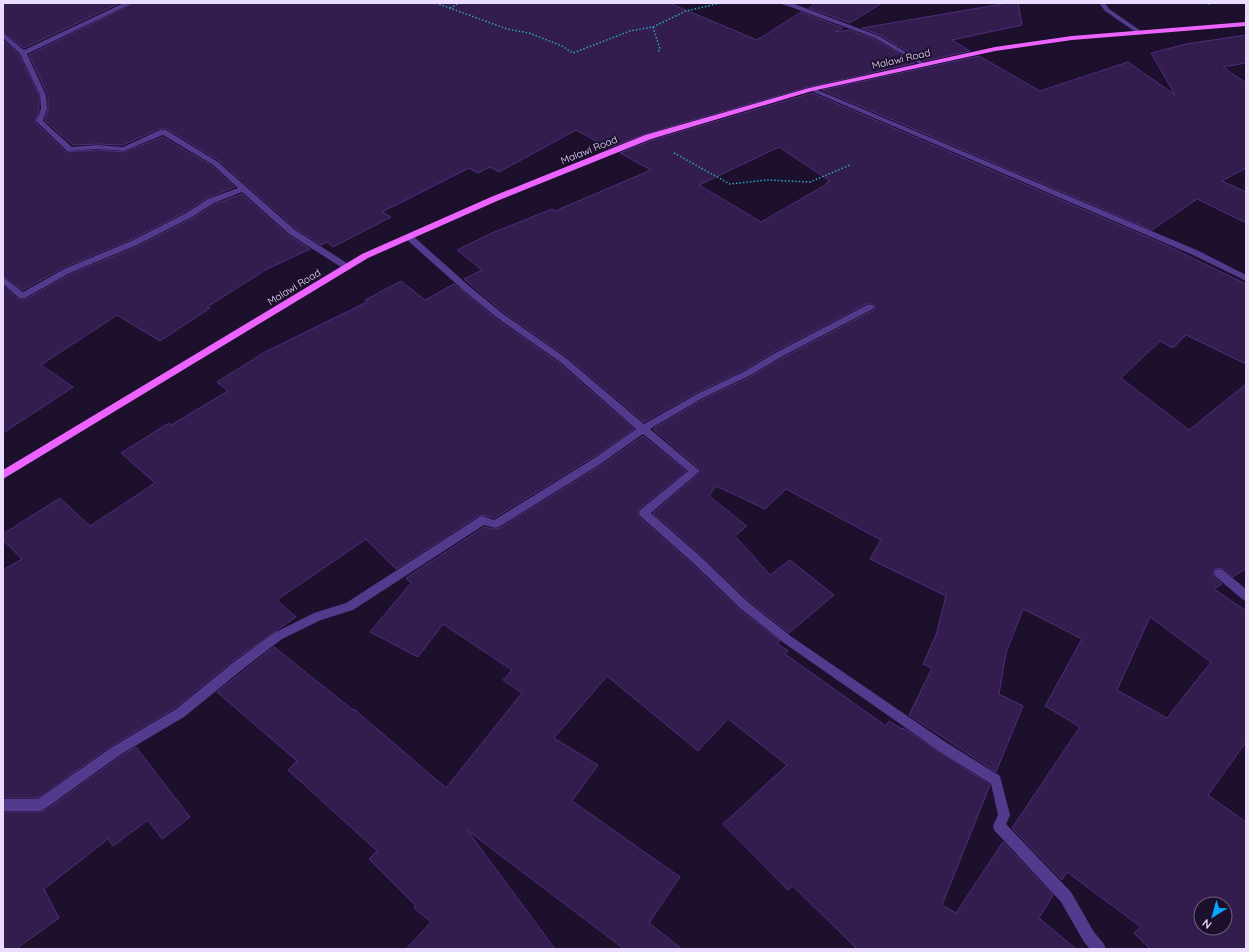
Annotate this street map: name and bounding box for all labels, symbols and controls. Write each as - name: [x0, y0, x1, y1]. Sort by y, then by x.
- street label: Malawi Road: [870, 46, 932, 72]
- street label: Malawi Road: [559, 133, 619, 167]
- street label: Malawi Road: [265, 266, 323, 308]
- north arrow: [1193, 896, 1233, 936]
- text: N: [1200, 916, 1214, 932]

